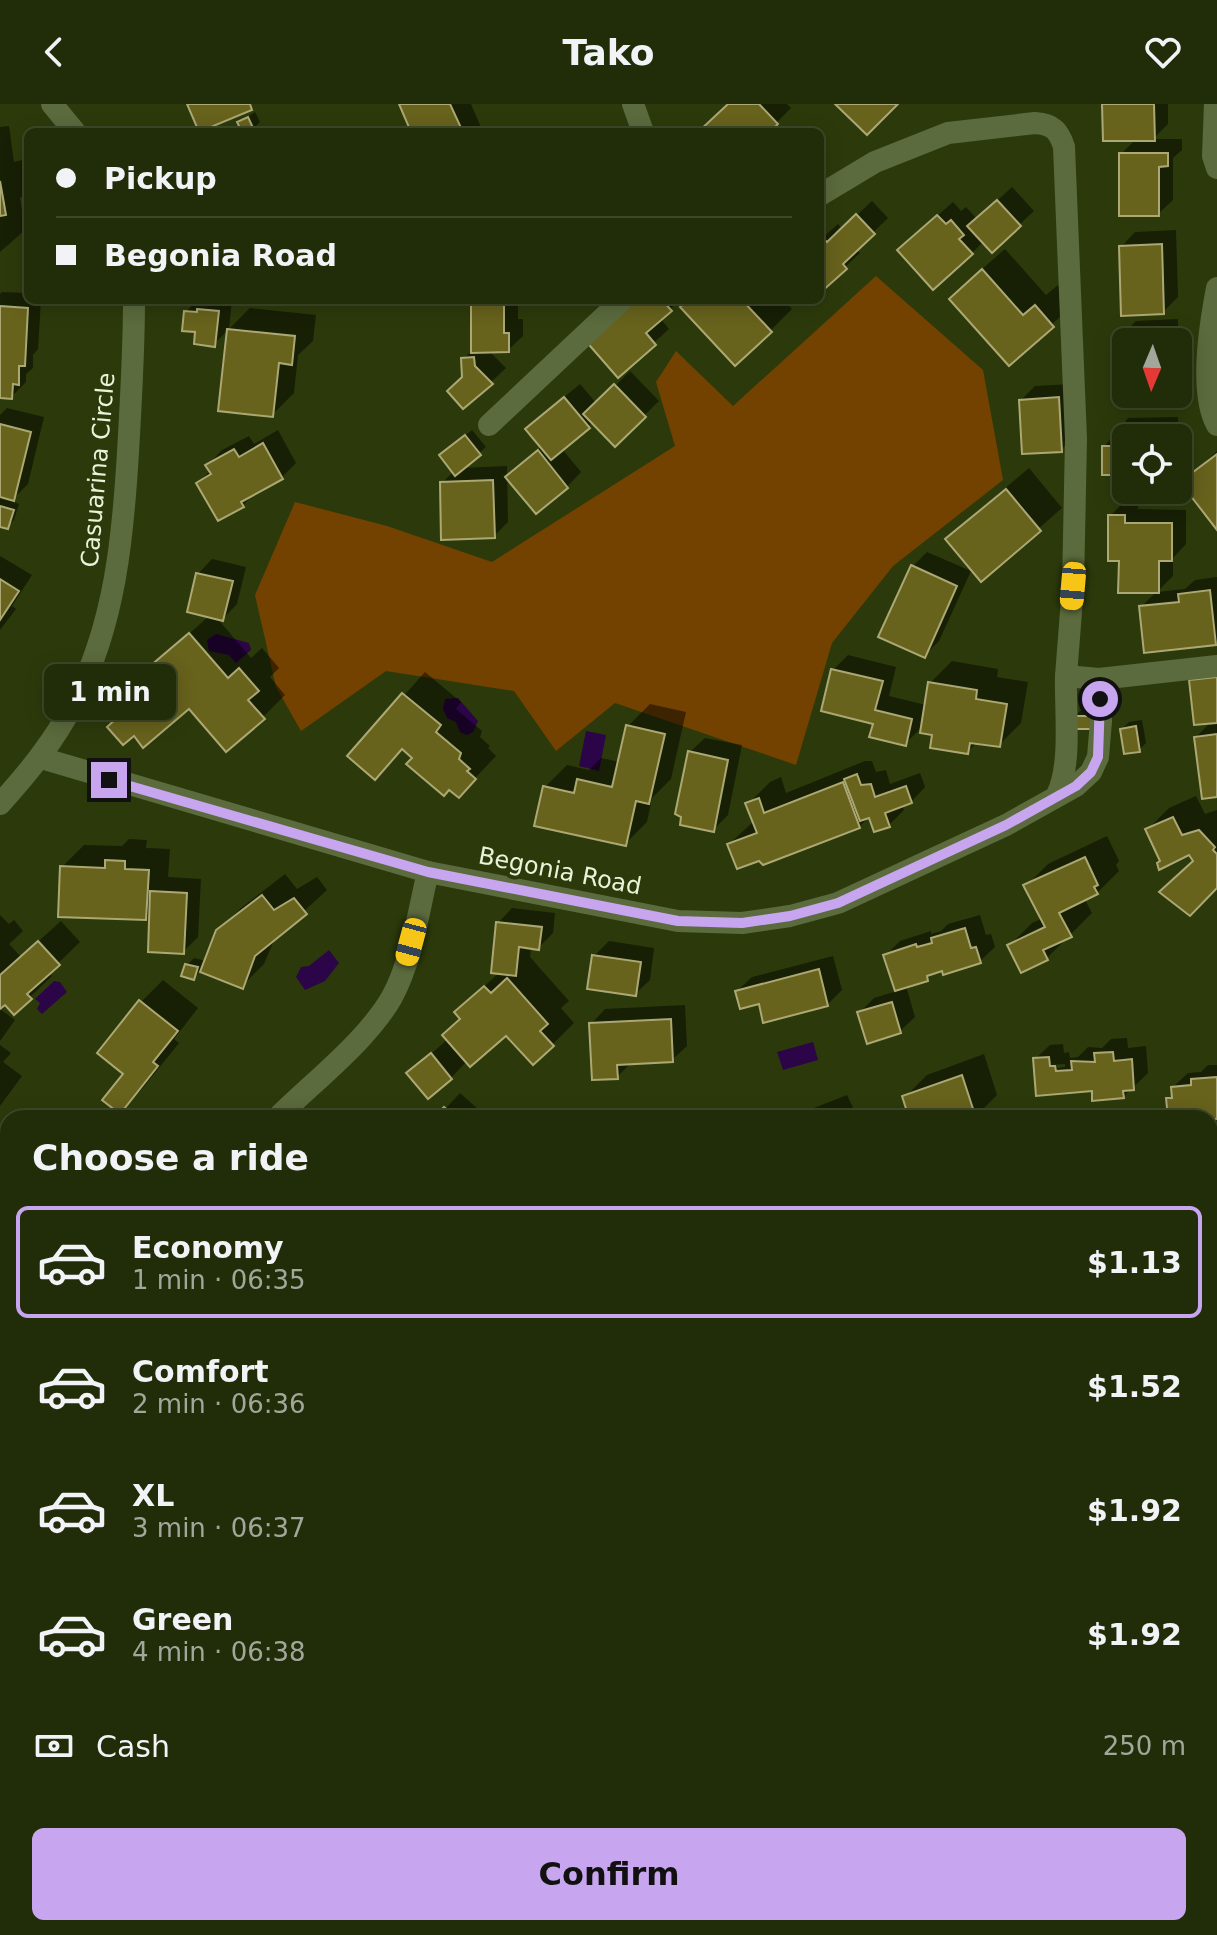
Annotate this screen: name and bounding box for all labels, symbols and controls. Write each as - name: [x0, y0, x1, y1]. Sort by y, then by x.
- icon: back: [32, 30, 76, 74]
- icon: heart: [1141, 30, 1185, 74]
- text: Tako: [563, 32, 654, 73]
- text: Pickup: [104, 161, 217, 196]
- text: Begonia Road: [104, 238, 337, 273]
- north arrow: [1112, 328, 1192, 408]
- map controls: [1112, 328, 1192, 504]
- street label: Casuarina Circle: [76, 371, 120, 569]
- button: locate: [1112, 424, 1192, 504]
- car: [1059, 561, 1087, 611]
- callout: 1 min: [43, 664, 175, 720]
- text: 1 min: [69, 677, 151, 707]
- route start: [1082, 681, 1118, 717]
- route end: [91, 762, 127, 798]
- street label: Begonia Road: [476, 841, 644, 901]
- car: [393, 916, 429, 968]
- text: Choose a ride: [32, 1137, 309, 1178]
- icon: car: [36, 1226, 108, 1298]
- text: Economy: [132, 1230, 284, 1265]
- text: $1.13: [1087, 1245, 1182, 1280]
- text: 1 min · 06:35: [132, 1265, 306, 1295]
- icon: car: [36, 1350, 108, 1422]
- text: Comfort: [132, 1354, 269, 1389]
- text: $1.52: [1087, 1369, 1182, 1404]
- text: 2 min · 06:36: [132, 1389, 306, 1419]
- icon: car: [36, 1474, 108, 1546]
- text: XL: [132, 1478, 174, 1513]
- text: $1.92: [1087, 1493, 1182, 1528]
- text: 3 min · 06:37: [132, 1513, 306, 1543]
- icon: car: [36, 1598, 108, 1670]
- text: Green: [132, 1602, 233, 1637]
- text: $1.92: [1087, 1617, 1182, 1652]
- text: 4 min · 06:38: [132, 1637, 306, 1667]
- icon: cash: [32, 1724, 76, 1768]
- text: Cash: [96, 1729, 170, 1764]
- text: 250 m: [1103, 1731, 1186, 1761]
- button: Confirm: [32, 1828, 1186, 1920]

